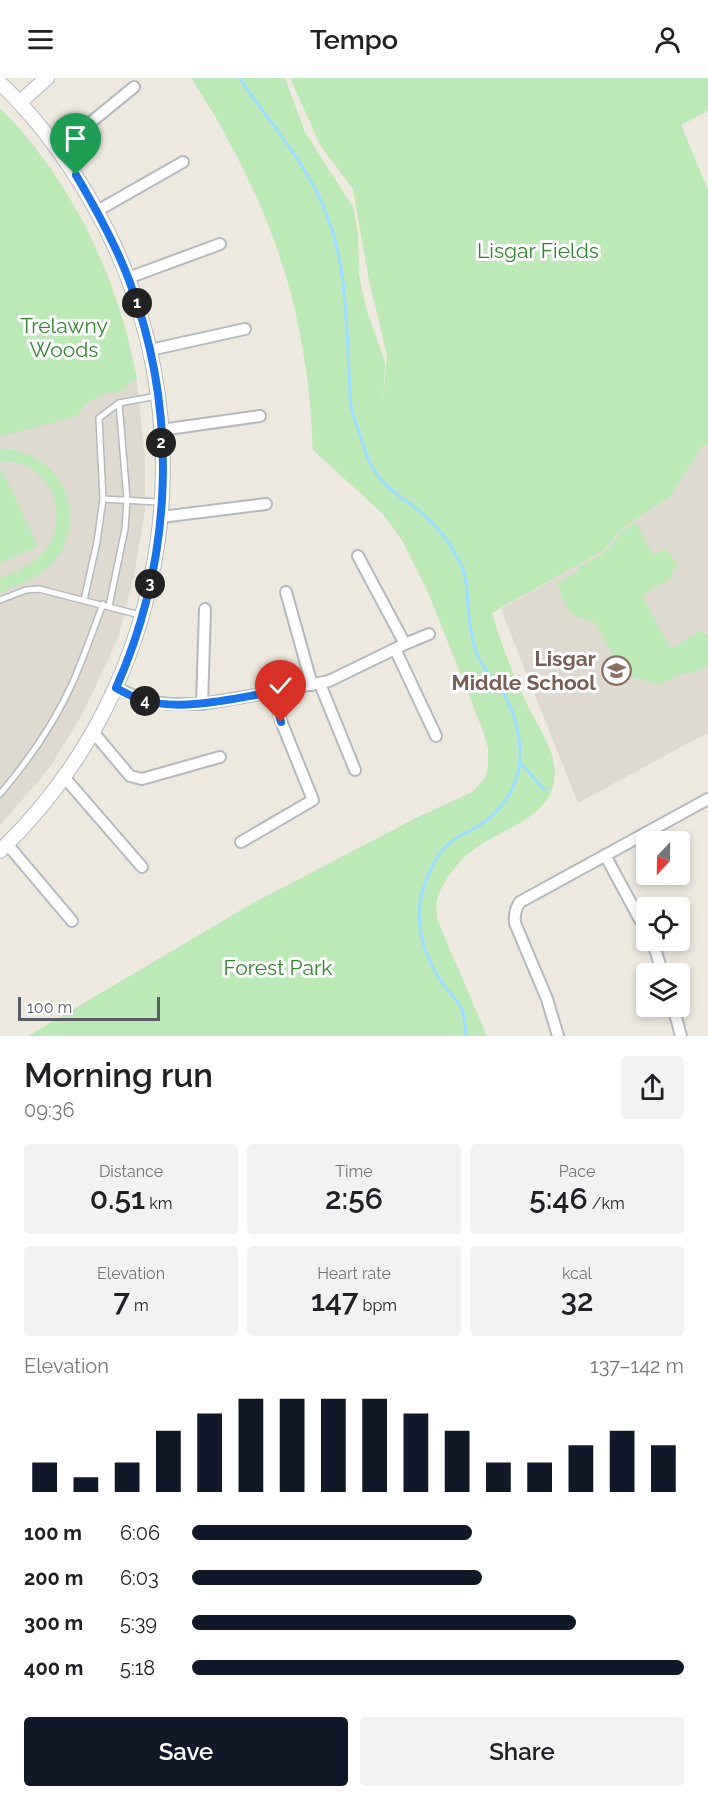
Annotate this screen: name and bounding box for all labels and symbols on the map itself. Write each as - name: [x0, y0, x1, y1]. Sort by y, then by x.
- pin: [50, 113, 101, 175]
- park label: Lisgar Fields: [477, 238, 599, 263]
- pin: 1: [122, 288, 152, 318]
- park label: Trelawny Woods: [20, 313, 108, 362]
- pin: 2: [146, 428, 176, 458]
- pin: 3: [135, 569, 165, 599]
- place label: Lisgar Middle School: [452, 646, 596, 695]
- school or university icon: Lisgar Middle School: [601, 655, 633, 687]
- pin: [255, 660, 306, 722]
- pin: 4: [130, 686, 160, 716]
- north arrow: [636, 831, 690, 885]
- park label: Forest Park: [224, 955, 332, 980]
- scale bar: [18, 994, 160, 1022]

